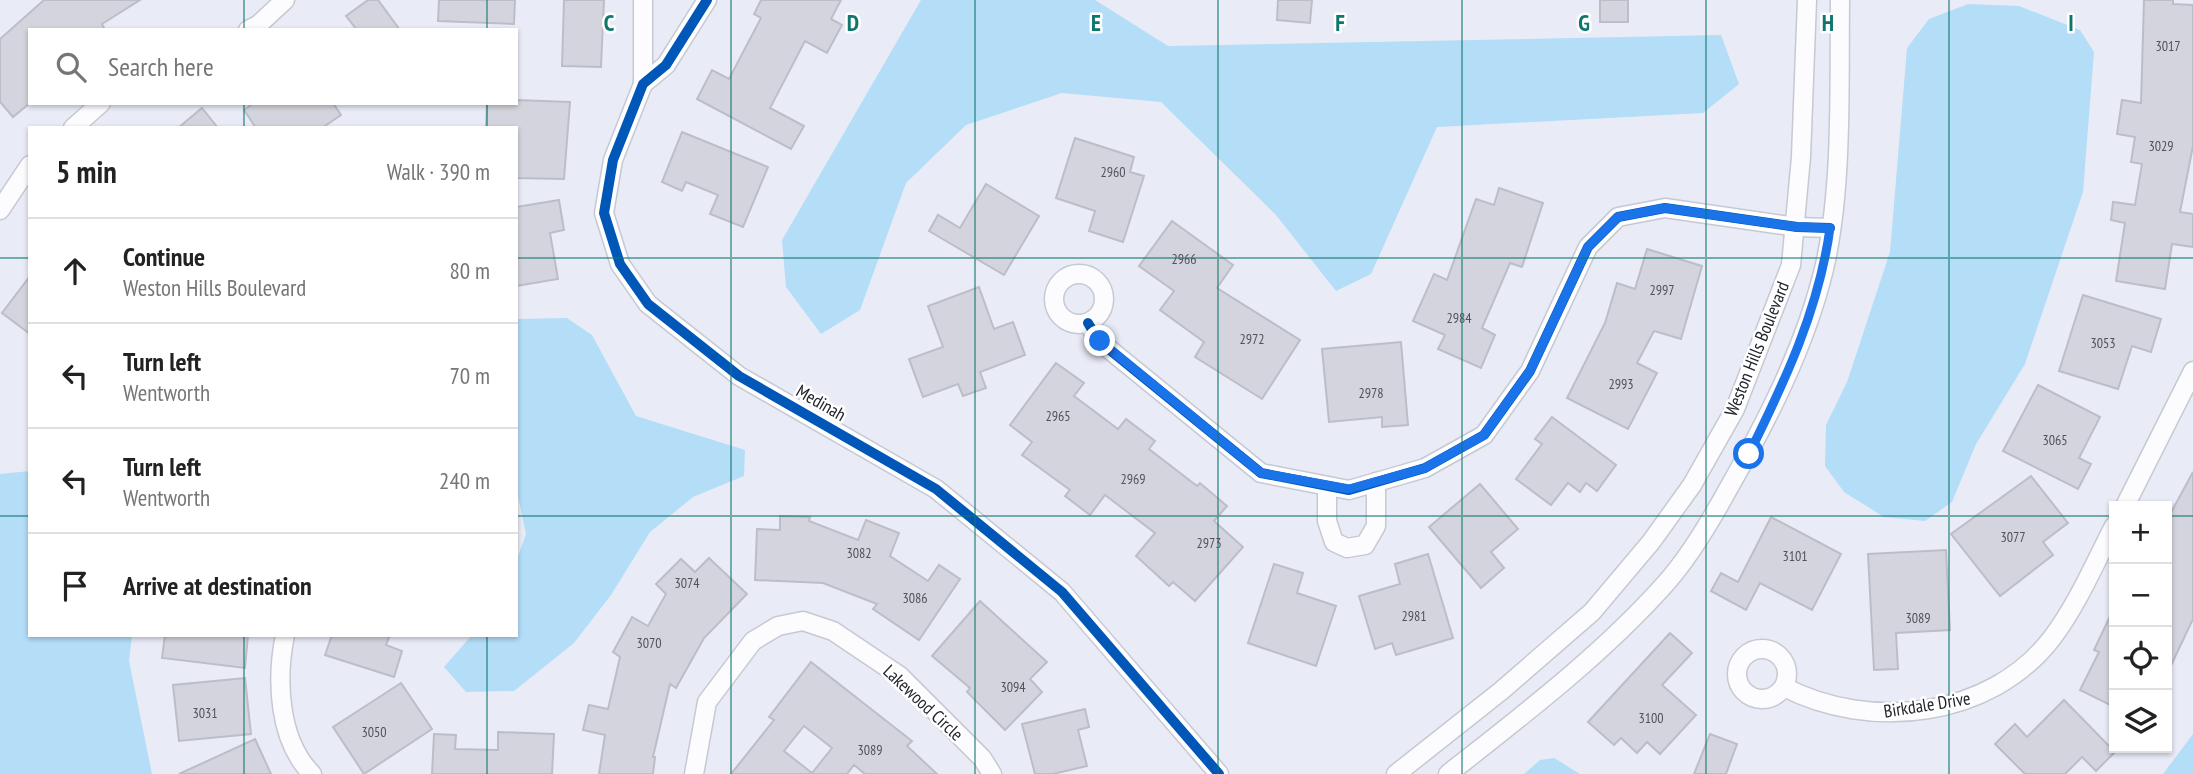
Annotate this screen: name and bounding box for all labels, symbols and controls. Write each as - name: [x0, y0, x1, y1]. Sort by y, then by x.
- text: C: [604, 8, 615, 37]
- text: D: [847, 8, 859, 37]
- text: E: [1091, 8, 1101, 37]
- text: F: [1335, 8, 1345, 37]
- text: G: [1578, 8, 1590, 37]
- text: H: [1822, 8, 1834, 37]
- text: I: [2068, 8, 2074, 37]
- search box: [28, 28, 518, 105]
- house number: 3017: [2155, 37, 2181, 55]
- icon: search: [52, 48, 90, 86]
- text: Search here: [108, 50, 214, 83]
- house number: 3029: [2148, 137, 2174, 155]
- text: 5 min: [56, 152, 117, 191]
- text: Walk · 390 m: [387, 157, 490, 186]
- house number: 2960: [1100, 163, 1126, 181]
- text: Continue: [123, 240, 205, 273]
- house number: 2966: [1171, 250, 1197, 268]
- icon: ahead: [56, 252, 94, 290]
- text: 80 m: [449, 256, 490, 285]
- text: Weston Hills Boulevard: [123, 273, 306, 302]
- street label: Weston Hills Boulevard: [1719, 278, 1794, 420]
- house number: 2997: [1649, 281, 1675, 299]
- house number: 2984: [1446, 309, 1472, 327]
- route end: [1084, 325, 1115, 356]
- house number: 2972: [1239, 330, 1265, 348]
- house number: 3053: [2090, 334, 2116, 352]
- text: Turn left: [123, 345, 201, 378]
- icon: left: [56, 357, 94, 395]
- text: 70 m: [449, 361, 490, 390]
- house number: 2993: [1608, 375, 1634, 393]
- text: Wentworth: [123, 378, 210, 407]
- street label: Medinah: [792, 379, 850, 426]
- house number: 2978: [1358, 384, 1384, 402]
- house number: 2965: [1045, 407, 1071, 425]
- house number: 3065: [2042, 431, 2068, 449]
- route start: [1733, 438, 1764, 469]
- text: Turn left: [123, 450, 201, 483]
- icon: left: [56, 462, 94, 500]
- text: 240 m: [439, 466, 490, 495]
- house number: 2969: [1120, 470, 1146, 488]
- text: Wentworth: [123, 483, 210, 512]
- map controls: [2109, 501, 2172, 753]
- button: +: [2109, 501, 2172, 564]
- house number: 3077: [2000, 528, 2026, 546]
- house number: 2973: [1196, 534, 1222, 552]
- house number: 3082: [846, 544, 872, 562]
- house number: 3101: [1782, 547, 1808, 565]
- button: −: [2109, 564, 2172, 627]
- icon: arrive: [56, 567, 94, 605]
- text: Arrive at destination: [123, 569, 312, 602]
- house number: 3074: [674, 574, 700, 592]
- house number: 3086: [902, 589, 928, 607]
- house number: 2981: [1401, 607, 1427, 625]
- house number: 3089: [1905, 609, 1931, 627]
- button: locate: [2109, 627, 2172, 690]
- house number: 3070: [636, 634, 662, 652]
- street label: Lakewood Circle: [878, 660, 968, 746]
- house number: 3094: [1000, 678, 1026, 696]
- street label: Birkdale Drive: [1882, 686, 1972, 723]
- button: layers: [2109, 690, 2172, 753]
- house number: 3031: [192, 704, 218, 722]
- house number: 3100: [1638, 709, 1664, 727]
- house number: 3050: [361, 723, 387, 741]
- house number: 3089: [857, 741, 883, 759]

